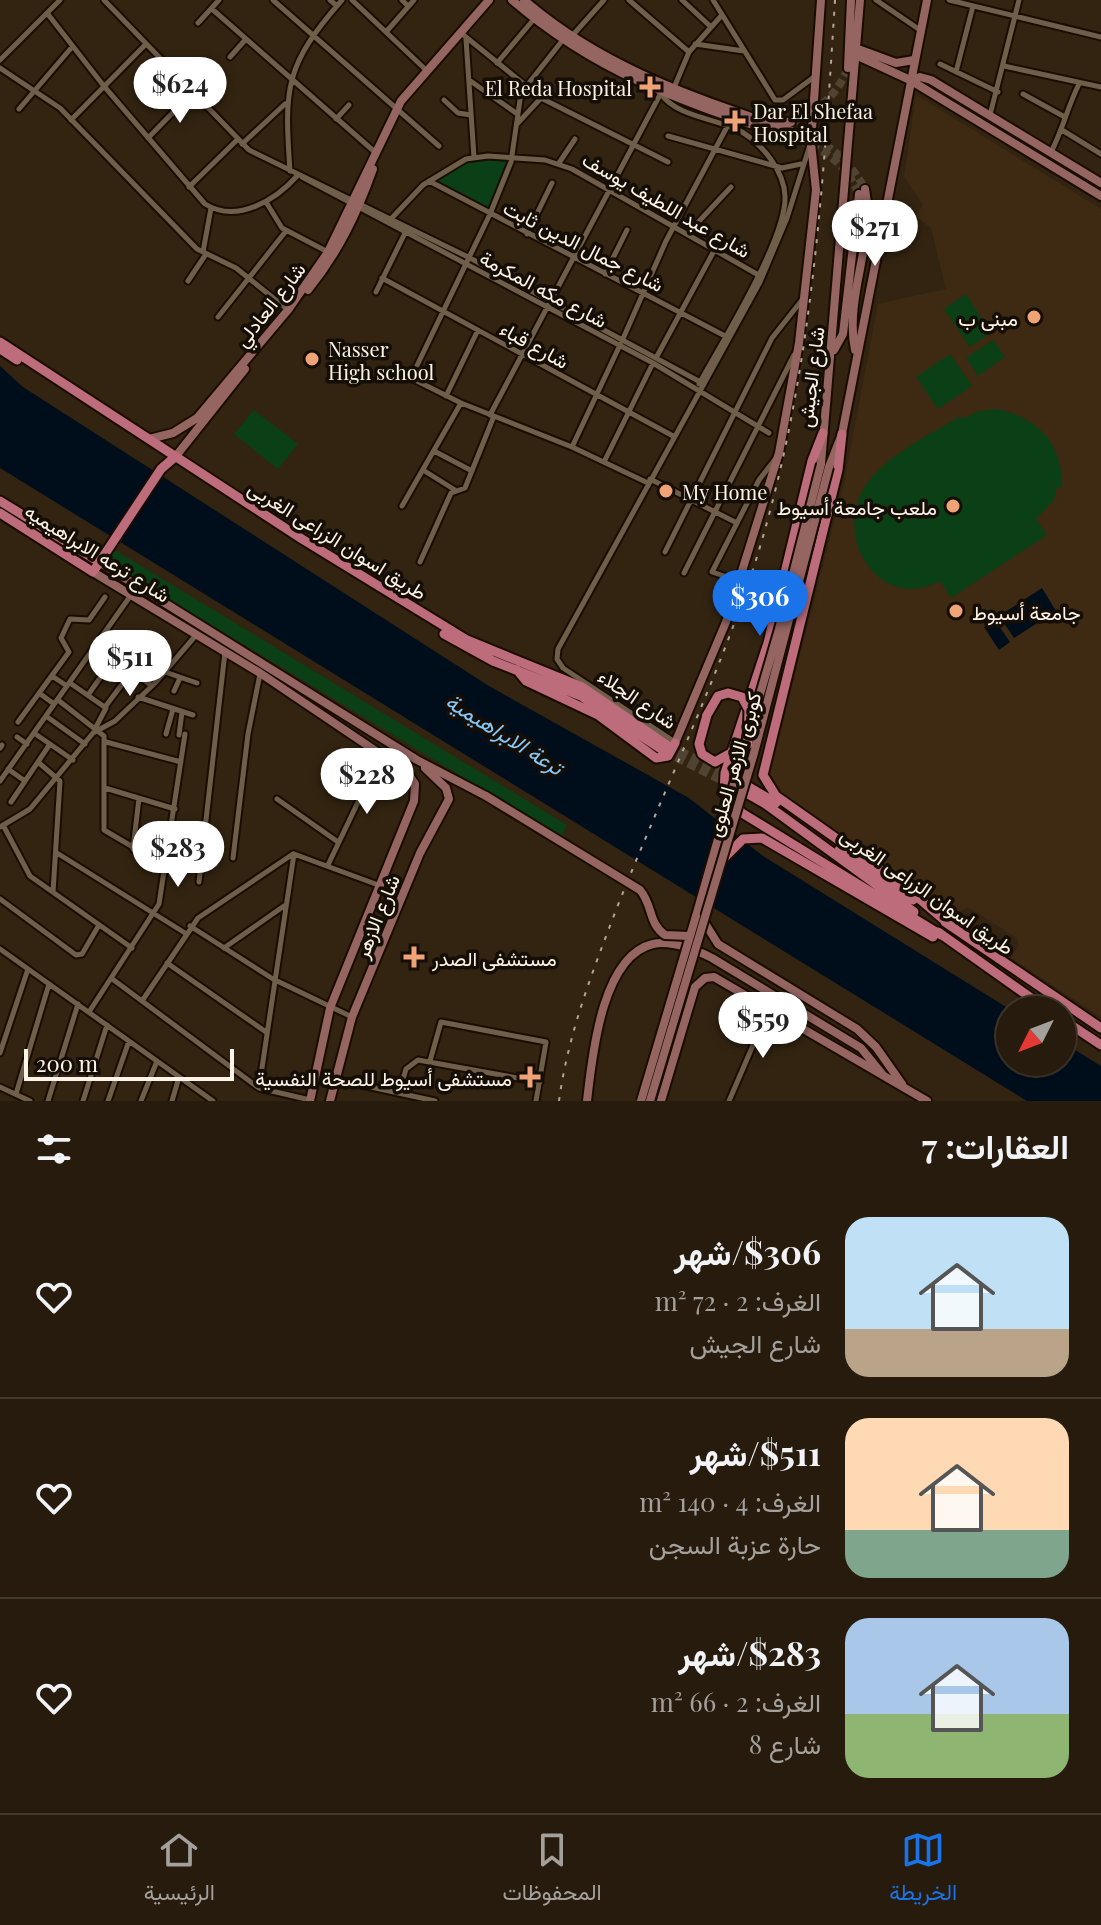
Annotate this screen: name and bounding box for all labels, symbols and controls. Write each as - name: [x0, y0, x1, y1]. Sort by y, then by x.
- pin: $624: [133, 57, 227, 125]
- text: $624: [152, 65, 208, 100]
- place label: El Reda Hospital: [485, 74, 632, 101]
- marker: El Reda Hospital: [639, 76, 661, 98]
- place label: Dar El Shefaa Hospital: [753, 97, 873, 147]
- marker: Dar El Shefaa Hospital: [724, 110, 746, 132]
- street label: شارع عبد اللطيف يوسف: [577, 145, 756, 265]
- street label: شارع جمال الدين ثابت: [498, 193, 669, 299]
- pin: $271: [828, 200, 922, 268]
- text: $271: [850, 208, 900, 243]
- street label: شارع مكه المكرمة: [475, 243, 612, 335]
- street label: شارع العادلي: [227, 256, 315, 355]
- place label: مبنى ب: [958, 304, 1018, 331]
- marker: مبنى ب: [1025, 308, 1043, 326]
- street label: شارع قباء: [495, 314, 574, 376]
- street label: شارع الجيش: [790, 325, 832, 429]
- place label: Nasser High school: [328, 335, 434, 385]
- marker: Nasser High school: [303, 350, 321, 368]
- street label: طريق اسوان الزراعى الغربى: [243, 473, 433, 606]
- place label: My Home: [682, 478, 767, 505]
- marker: My Home: [657, 482, 675, 500]
- place label: ملعب جامعة أسيوط: [776, 493, 937, 521]
- street label: شارع ترعه الابراهيميه: [19, 496, 176, 609]
- marker: ملعب جامعة أسيوط: [944, 497, 962, 515]
- pin: $306: [713, 570, 807, 638]
- text: $306: [731, 578, 789, 613]
- place label: جامعة أسيوط: [972, 598, 1081, 626]
- marker: جامعة أسيوط: [947, 602, 965, 620]
- pin: $511: [83, 630, 177, 698]
- text: $511: [107, 638, 153, 673]
- street label: شارع الجلاء: [592, 662, 683, 736]
- water label: ترعة الابراهيمية: [440, 685, 571, 782]
- street label: كوبرى الازهر العلوى: [699, 688, 768, 840]
- pin: $228: [320, 748, 414, 816]
- text: $228: [339, 756, 395, 791]
- street label: طريق اسوان الزراعى الغربى: [835, 820, 1020, 961]
- pin: $283: [131, 821, 225, 889]
- text: $283: [150, 829, 206, 864]
- street label: شارع الازهر: [347, 870, 407, 964]
- place label: مستشفى الصدر: [431, 944, 557, 972]
- marker: مستشفى الصدر: [403, 946, 425, 968]
- pin: $559: [716, 992, 810, 1060]
- north arrow: [996, 996, 1076, 1076]
- map controls: [996, 996, 1076, 1076]
- text: $559: [736, 1000, 790, 1035]
- scale bar: [24, 1045, 234, 1081]
- text: 200 m: [36, 1048, 98, 1078]
- place label: مستشفى أسيوط للصحة النفسية: [255, 1064, 512, 1092]
- marker: مستشفى أسيوط للصحة النفسية: [519, 1066, 541, 1088]
- text: العقارات: 7: [922, 1122, 1069, 1168]
- icon: filters: [32, 1127, 76, 1171]
- text: $306/شهر: [674, 1228, 821, 1274]
- icon: home: [909, 1249, 1005, 1345]
- icon: heart: [32, 1275, 76, 1319]
- text: الغرف: 2 · 72 m²: [655, 1283, 821, 1318]
- text: شارع الجيش: [689, 1325, 821, 1360]
- text: $511/شهر: [690, 1429, 821, 1475]
- icon: home: [909, 1450, 1005, 1546]
- icon: heart: [32, 1476, 76, 1520]
- text: الغرف: 4 · 140 m²: [639, 1484, 821, 1519]
- text: حارة عزبة السجن: [649, 1526, 821, 1561]
- text: $283/شهر: [678, 1629, 821, 1675]
- icon: home: [909, 1650, 1005, 1746]
- icon: heart: [32, 1676, 76, 1720]
- text: الغرف: 2 · 66 m²: [651, 1684, 821, 1719]
- text: شارع 8: [749, 1726, 821, 1761]
- tab: الرئيسية: [144, 1828, 215, 1912]
- tab: المحفوظات: [503, 1828, 602, 1912]
- tab: الخريطة: [889, 1828, 957, 1912]

